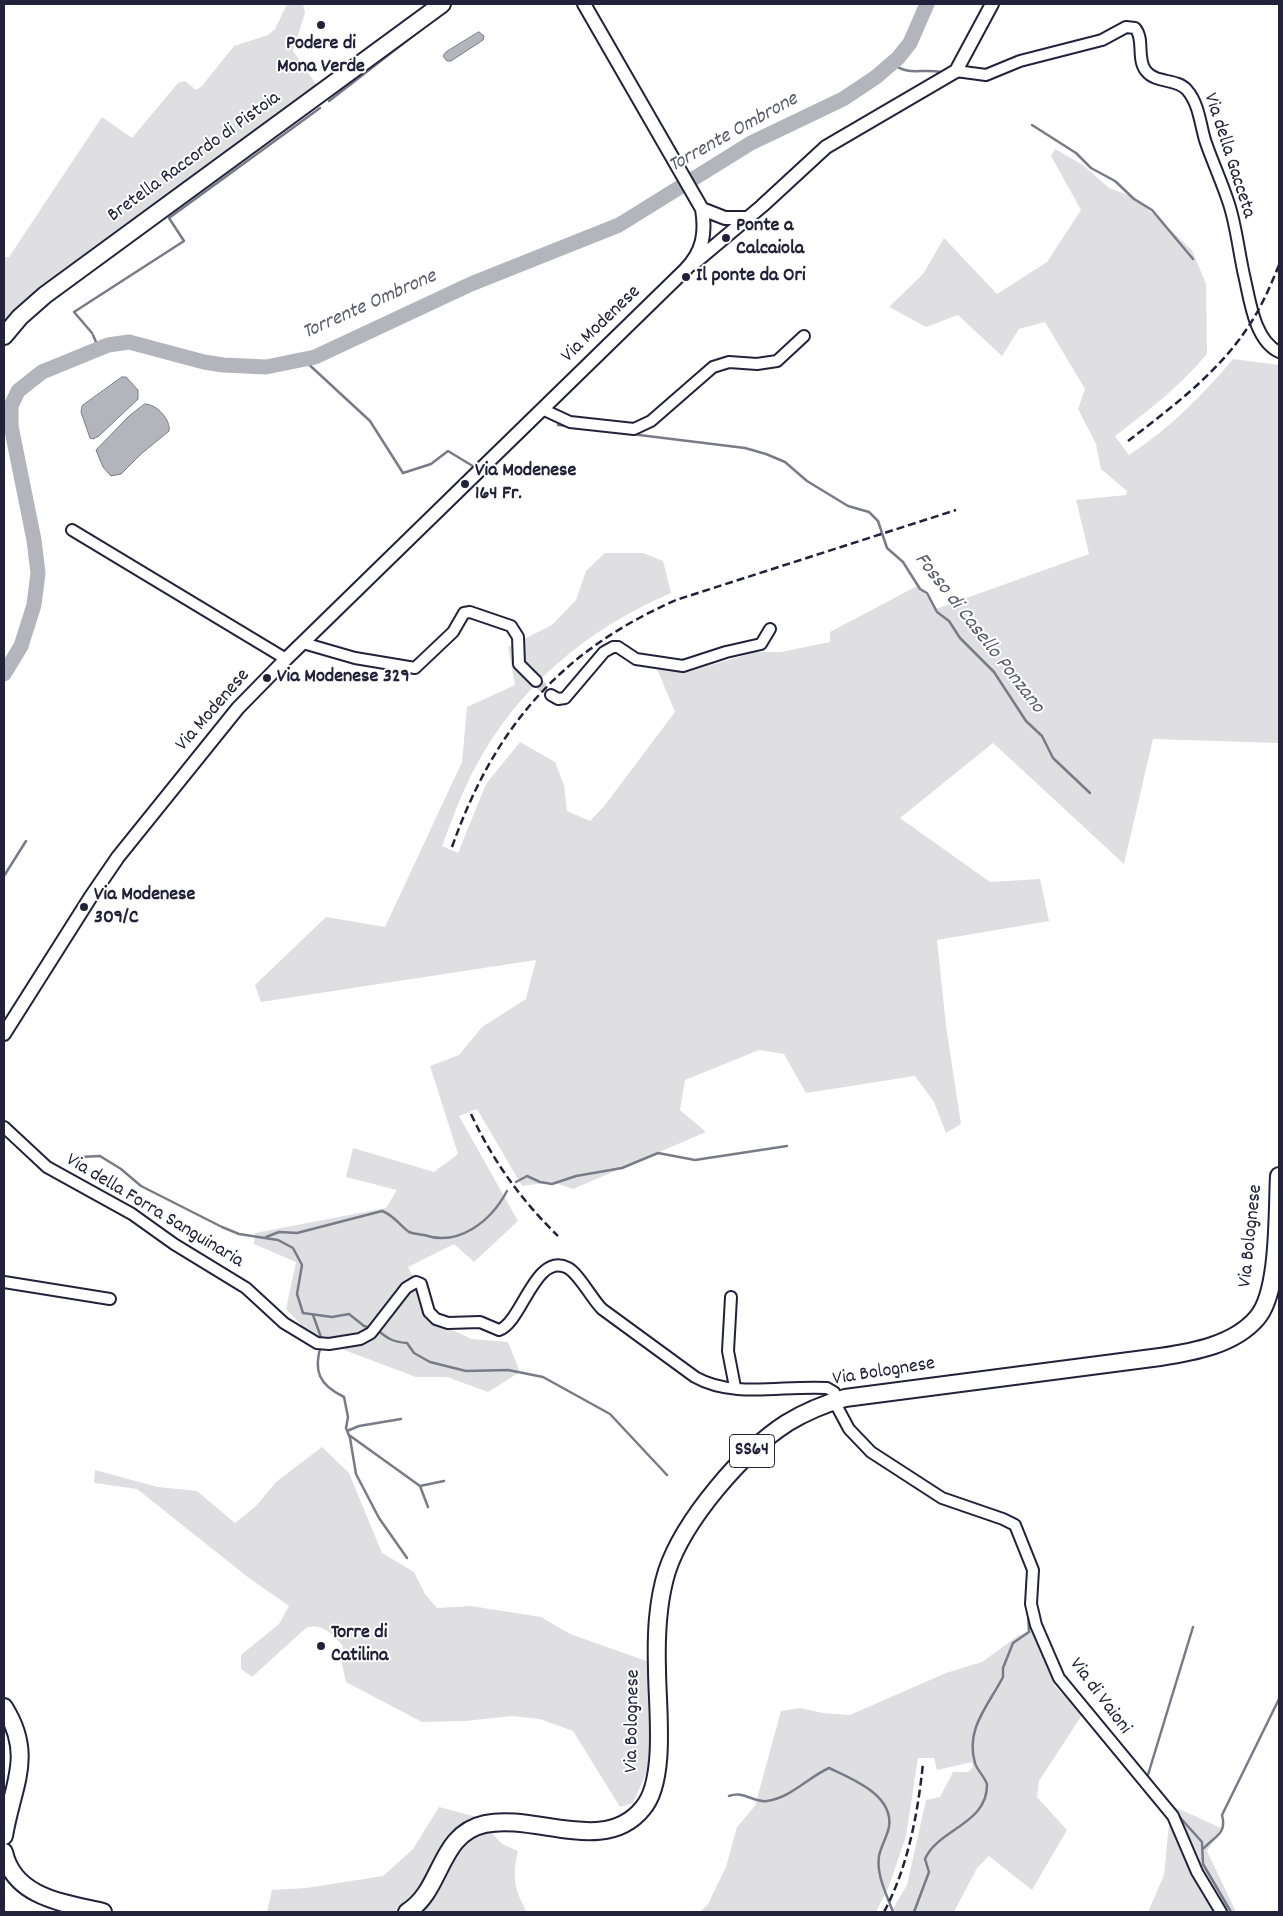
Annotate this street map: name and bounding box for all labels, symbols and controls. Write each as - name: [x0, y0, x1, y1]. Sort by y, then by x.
- marker: Podere di Mona Verde: [315, 19, 327, 31]
- place label: Podere di Mona Verde: [277, 33, 365, 80]
- street label: Bretella Raccordo di Pistoia: [104, 87, 286, 229]
- water label: Torrente Ombrone: [665, 88, 803, 180]
- street label: Via della Gacceta: [1196, 90, 1260, 222]
- place label: Ponte a Calcaiola: [736, 215, 804, 262]
- marker: Ponte a Calcaiola: [720, 232, 732, 244]
- water label: Torrente Ombrone: [299, 265, 441, 347]
- place label: Il ponte da Ori: [696, 265, 806, 289]
- marker: Il ponte da Ori: [680, 271, 692, 283]
- street label: Via Modenese: [557, 281, 647, 369]
- place label: Via Modenese 164 Fr.: [475, 460, 576, 507]
- marker: Via Modenese 164 Fr.: [459, 478, 471, 490]
- water label: Fosso di Casello Ponzano: [907, 549, 1049, 719]
- street label: Via Modenese: [172, 665, 256, 757]
- place label: Via Modenese 329: [277, 666, 410, 690]
- marker: Via Modenese 329: [261, 672, 273, 684]
- place label: Via Modenese 309/C: [94, 884, 195, 931]
- marker: Via Modenese 309/C: [78, 901, 90, 913]
- street label: Via della Forra Sanguinaria: [61, 1149, 247, 1275]
- street label: Via Bolognese: [1235, 1183, 1269, 1289]
- street label: Via Bolognese: [831, 1353, 937, 1393]
- road number: SS64: [730, 1434, 774, 1468]
- place label: Torre di Catilina: [331, 1622, 388, 1669]
- marker: Torre di Catilina: [315, 1640, 327, 1652]
- street label: Via di Vaioni: [1063, 1654, 1135, 1740]
- street label: Via Bolognese: [621, 1669, 647, 1773]

